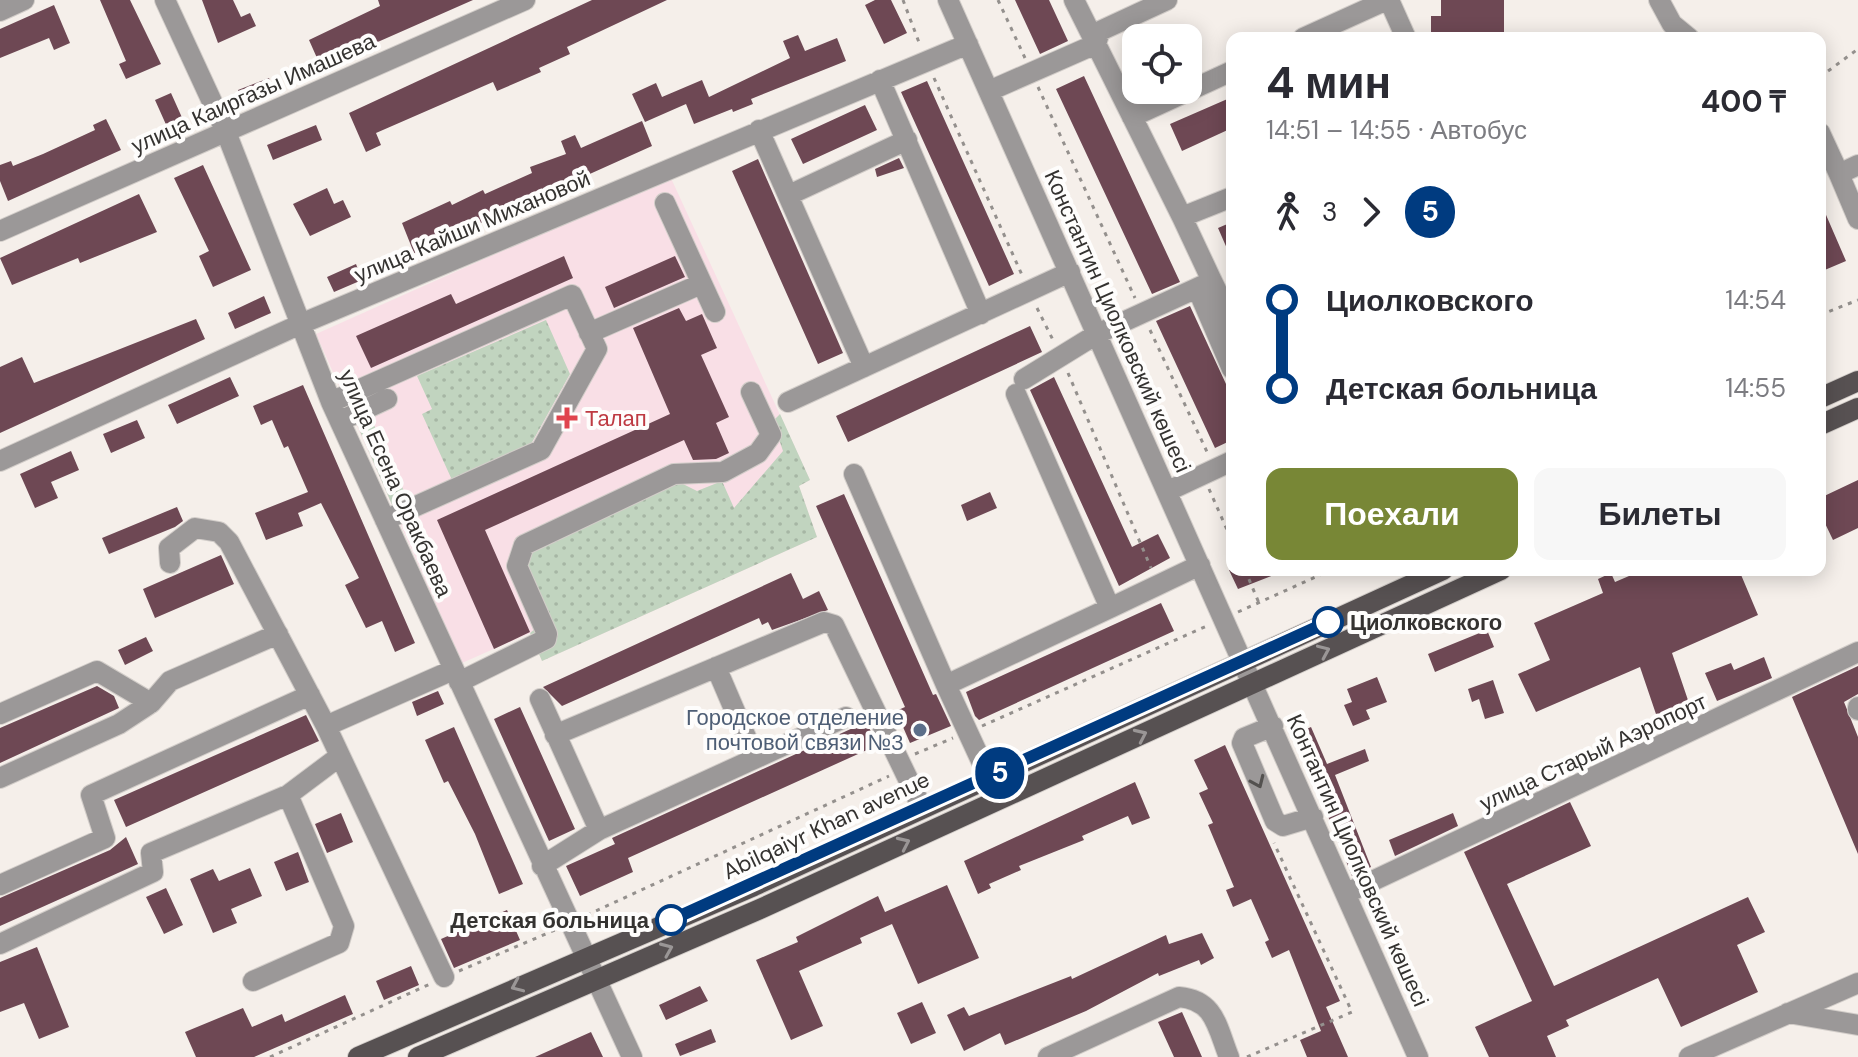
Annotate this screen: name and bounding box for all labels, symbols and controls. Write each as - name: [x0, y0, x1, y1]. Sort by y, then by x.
- map controls: [1122, 24, 1202, 104]
- button: locate: [1122, 24, 1202, 104]
- street label: улица Каиргазы Имашева: [127, 26, 380, 160]
- text: 4 мин: [1266, 54, 1391, 112]
- text: 400 ₸: [1701, 82, 1786, 121]
- text: 14:51 – 14:55 · Автобус: [1266, 113, 1527, 147]
- street label: улица Кайши Михановой: [350, 164, 594, 289]
- street label: Константин Циолковский көшесі: [1038, 165, 1198, 477]
- icon: walk: [1266, 190, 1310, 234]
- icon: forward: [1349, 190, 1393, 234]
- text: 5: [1421, 193, 1439, 230]
- text: 3: [1322, 195, 1337, 229]
- text: Циолковского: [1326, 281, 1534, 320]
- text: 14:54: [1725, 283, 1786, 317]
- street label: улица Есена Оракбаева: [332, 365, 459, 602]
- text: Детская больница: [1326, 369, 1597, 408]
- text: 14:55: [1725, 371, 1786, 405]
- place label: Талап: [585, 404, 647, 433]
- marker: Талап: [556, 407, 578, 429]
- button: Поехали: [1266, 468, 1518, 560]
- button: Билеты: [1534, 468, 1786, 560]
- marker: Циолковского: [1313, 607, 1343, 637]
- place label: Циолковского: [1350, 608, 1502, 637]
- one-way arrow: [1316, 645, 1330, 661]
- street label: улица Старый Аэропорт: [1475, 687, 1711, 818]
- place label: Городское отделение почтовой связи №3: [686, 703, 904, 757]
- street label: Контантин Циолковский көшесі: [1280, 709, 1435, 1011]
- marker: Городское отделение почтовой связи №3: [911, 721, 929, 739]
- one-way arrow: [1133, 729, 1147, 745]
- line badge: 5: [974, 747, 1026, 799]
- text: 5: [991, 754, 1009, 791]
- street label: Abilqaiyr Khan avenue: [718, 765, 934, 886]
- one-way arrow: [1248, 774, 1264, 788]
- one-way arrow: [896, 837, 911, 853]
- marker: Детская больница: [656, 905, 686, 935]
- place label: Детская больница: [450, 906, 650, 935]
- one-way arrow: [659, 942, 673, 958]
- one-way arrow: [511, 977, 525, 993]

